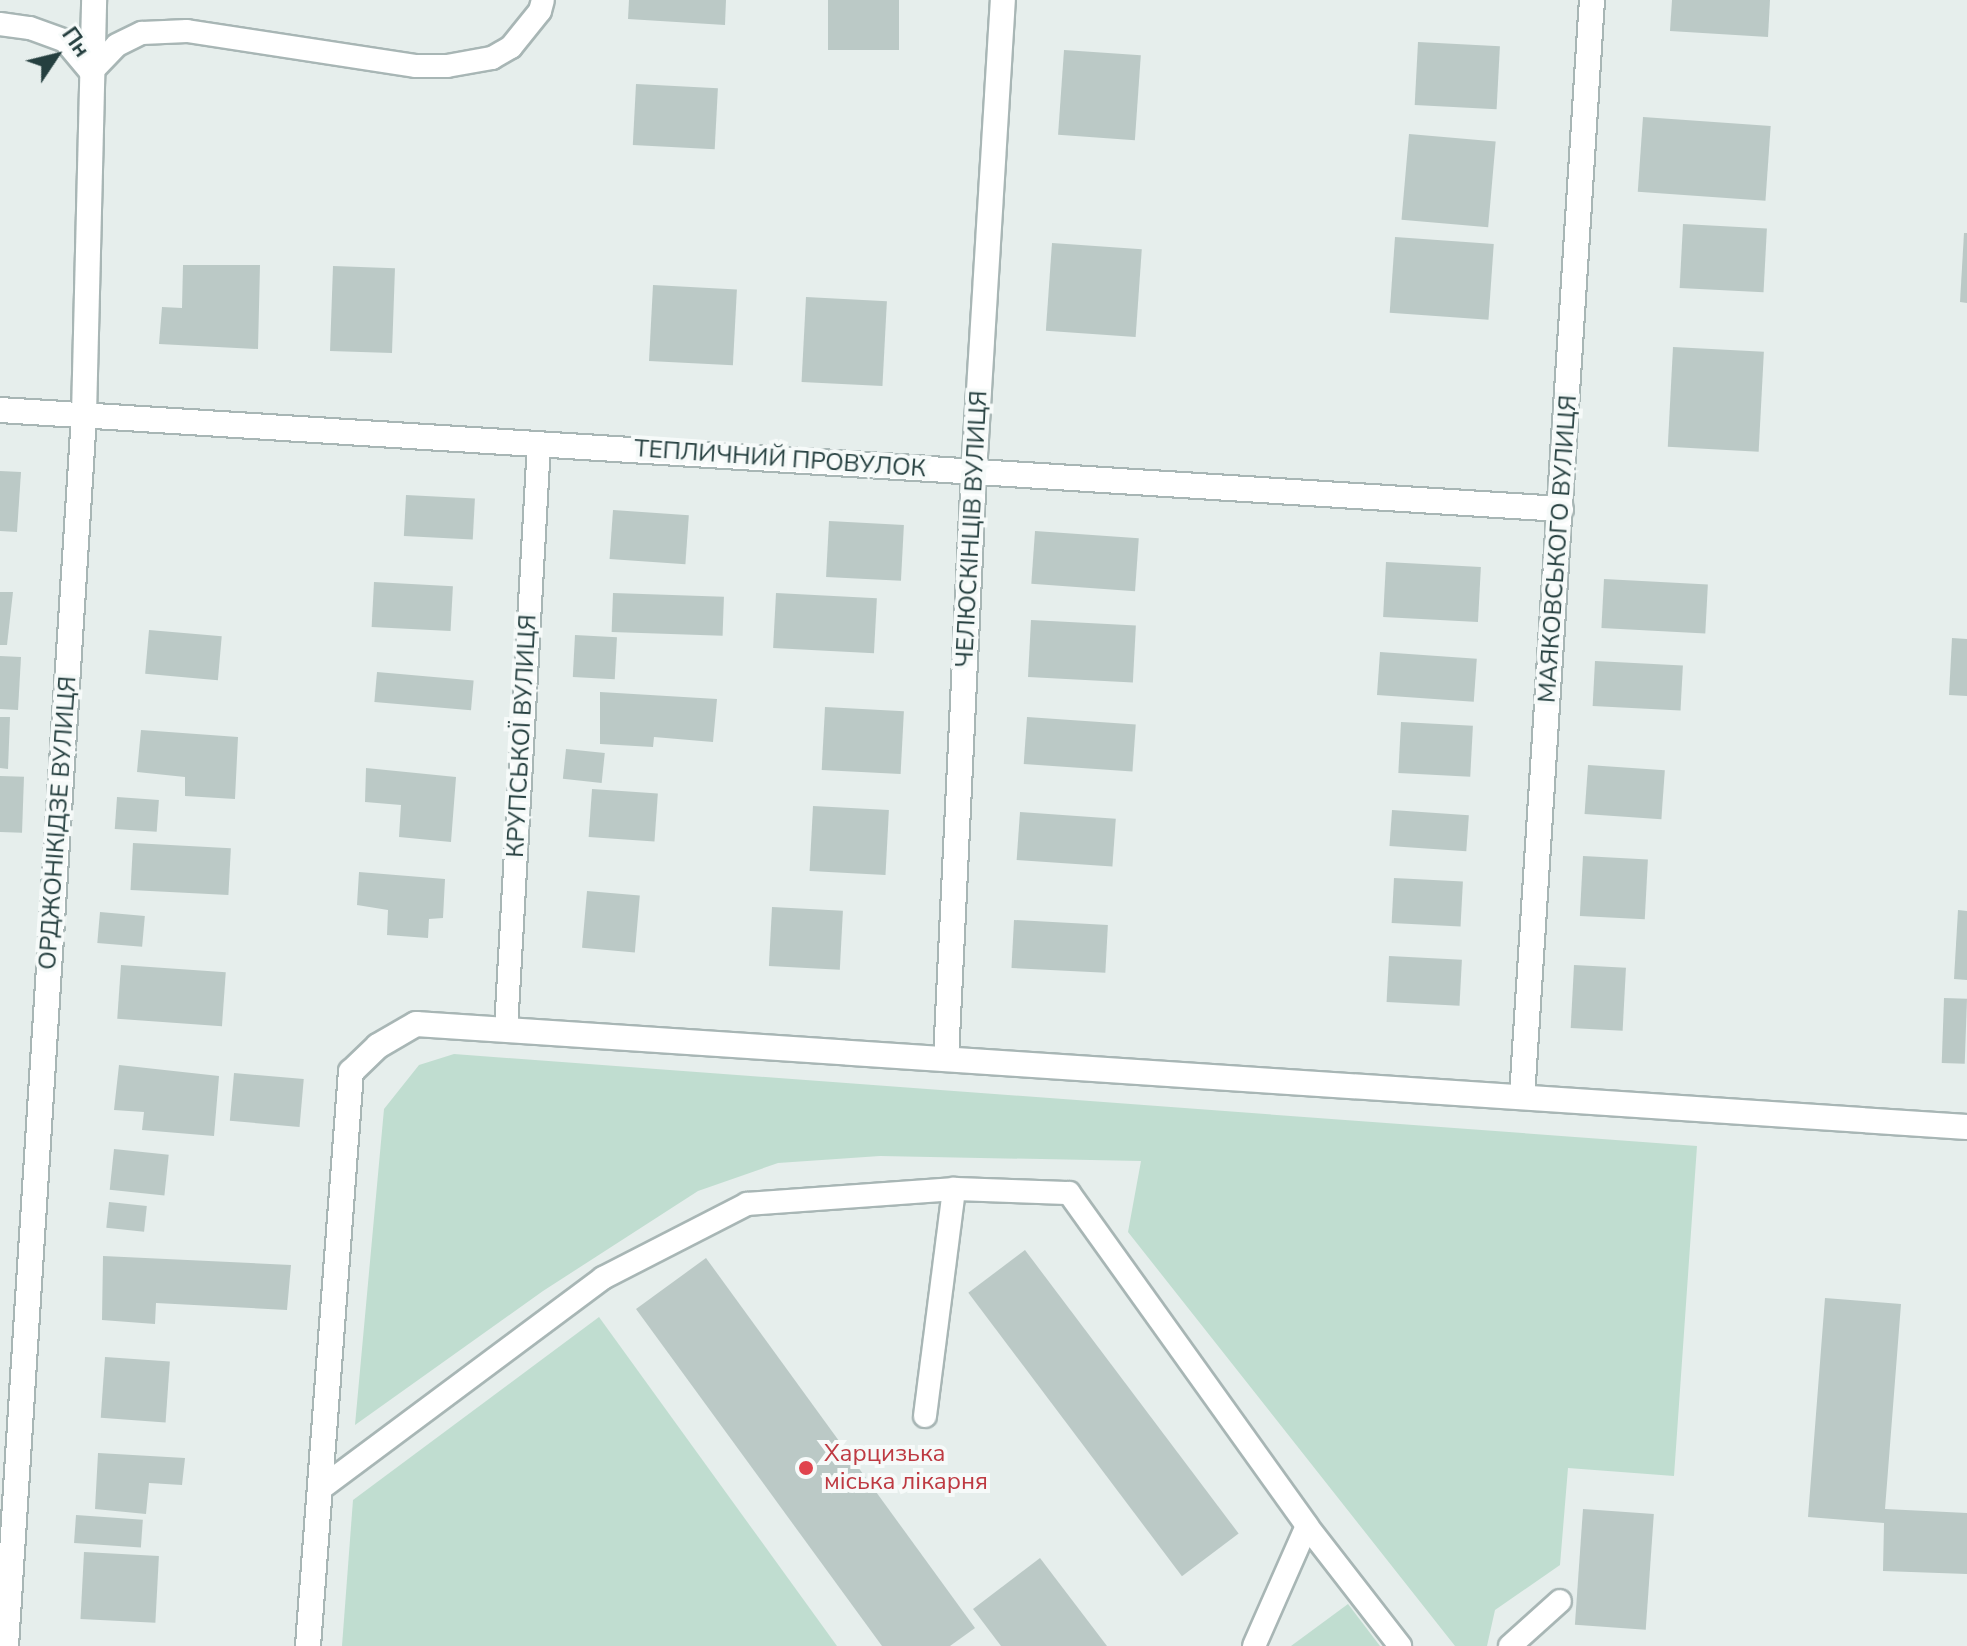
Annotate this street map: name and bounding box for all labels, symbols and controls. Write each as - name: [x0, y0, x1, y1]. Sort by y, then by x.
- north arrow: [16, 16, 96, 96]
- text: Пн: [55, 21, 97, 63]
- street label: ЧЕЛЮСКІНЦІВ ВУЛИЦЯ: [950, 390, 994, 668]
- street label: МАЯКОВСЬКОГО ВУЛИЦЯ: [1533, 394, 1583, 704]
- street label: ТЕПЛИЧНИЙ ПРОВУЛОК: [633, 434, 927, 484]
- street label: КРУПСЬКОЇ ВУЛИЦЯ: [501, 614, 543, 858]
- street label: ОРДЖОНІКІДЗЕ ВУЛИЦЯ: [33, 675, 83, 971]
- place label: Харцизька міська лікарня: [824, 1440, 988, 1496]
- marker: Харцизька міська лікарня: [795, 1457, 817, 1479]

